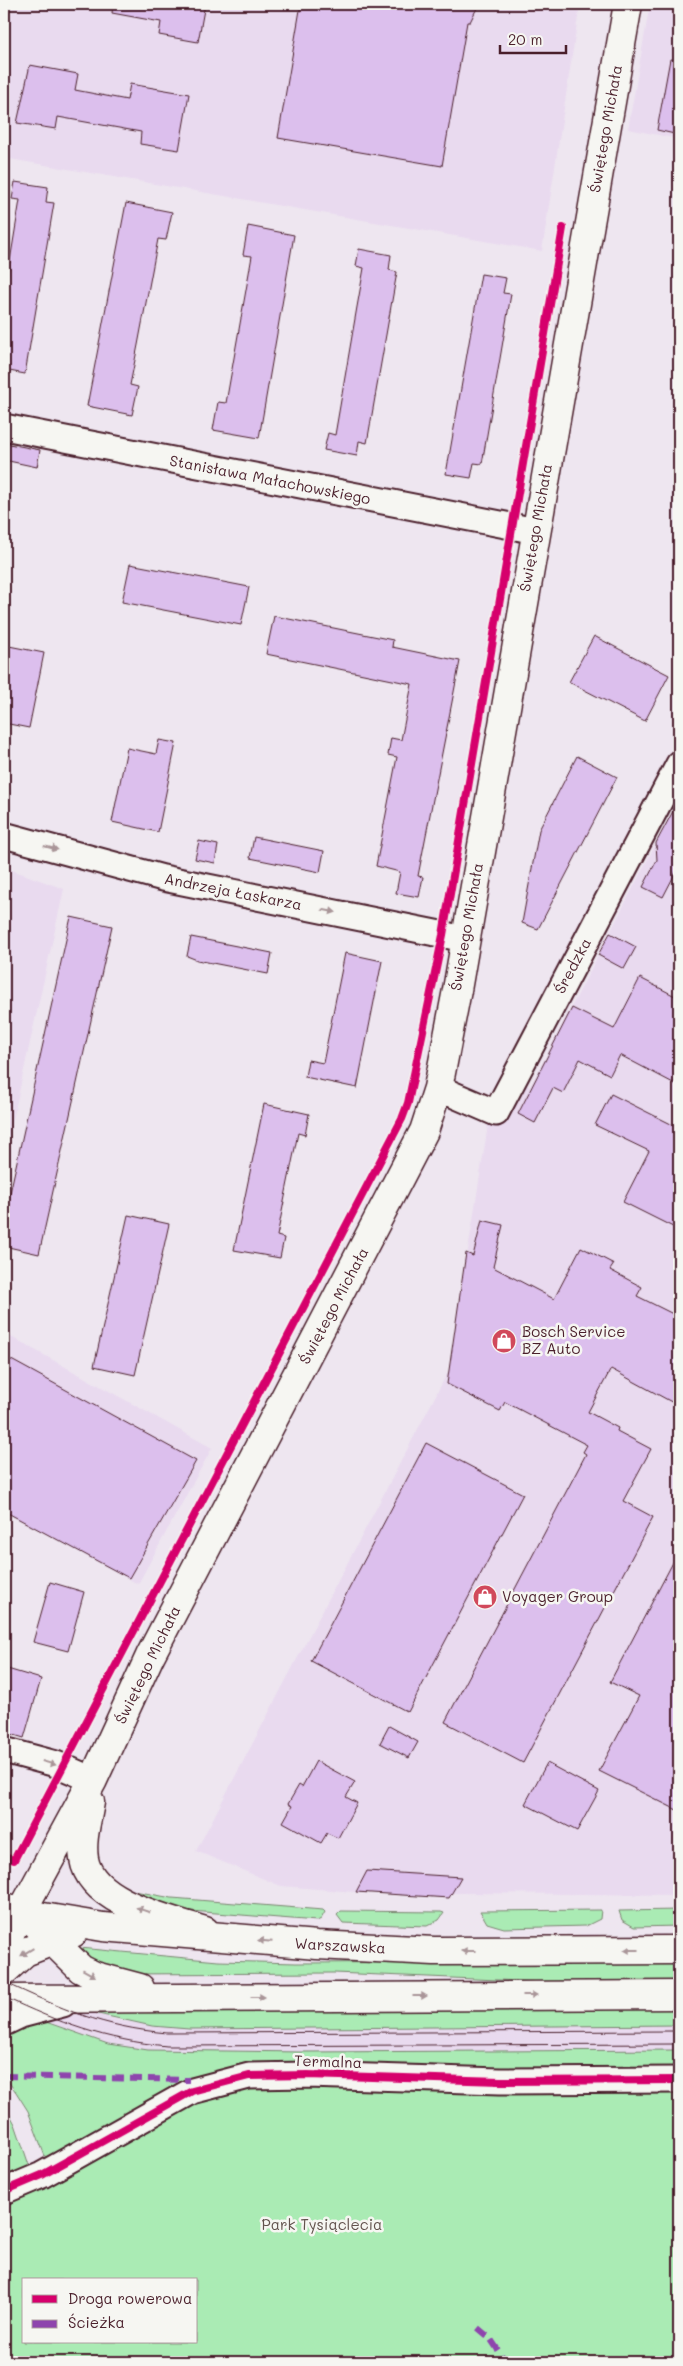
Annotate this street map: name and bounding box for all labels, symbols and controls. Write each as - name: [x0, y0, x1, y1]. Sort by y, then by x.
- scale bar: [500, 22, 567, 54]
- text: 20 m: [508, 29, 542, 49]
- street label: Świętego Michała: [584, 63, 626, 194]
- street label: Stanisława Małachowskiego: [168, 450, 372, 508]
- street label: Świętego Michała: [514, 462, 556, 593]
- one-way arrow: [43, 844, 58, 852]
- street label: Świętego Michała: [445, 861, 487, 992]
- street label: Andrzeja Łaskarza: [163, 868, 304, 914]
- one-way arrow: [321, 907, 336, 915]
- street label: Średzka: [549, 934, 595, 997]
- street label: Świętego Michała: [294, 1244, 372, 1367]
- place label: Bosch Service BZ Auto: [522, 1321, 625, 1358]
- shop icon: Bosch Service BZ Auto: [491, 1328, 517, 1354]
- shop icon: Voyager Group: [472, 1584, 498, 1610]
- place label: Voyager Group: [502, 1586, 613, 1606]
- street label: Świętego Michała: [110, 1602, 184, 1727]
- one-way arrow: [42, 1759, 57, 1767]
- one-way arrow: [136, 1906, 151, 1913]
- street label: Warszawska: [294, 1933, 386, 1957]
- one-way arrow: [257, 1937, 273, 1945]
- one-way arrow: [622, 1946, 638, 1954]
- one-way arrow: [460, 1947, 476, 1955]
- one-way arrow: [20, 1948, 33, 1957]
- one-way arrow: [82, 1968, 95, 1977]
- one-way arrow: [522, 1991, 538, 1999]
- one-way arrow: [412, 1992, 428, 2000]
- one-way arrow: [250, 1993, 266, 2001]
- street label: Termalna: [294, 2050, 362, 2072]
- park label: Park Tysiąclecia: [262, 2214, 382, 2234]
- legend: [22, 2278, 198, 2344]
- text: Droga rowerowa: [68, 2288, 192, 2308]
- text: Ścieżka: [68, 2312, 125, 2332]

